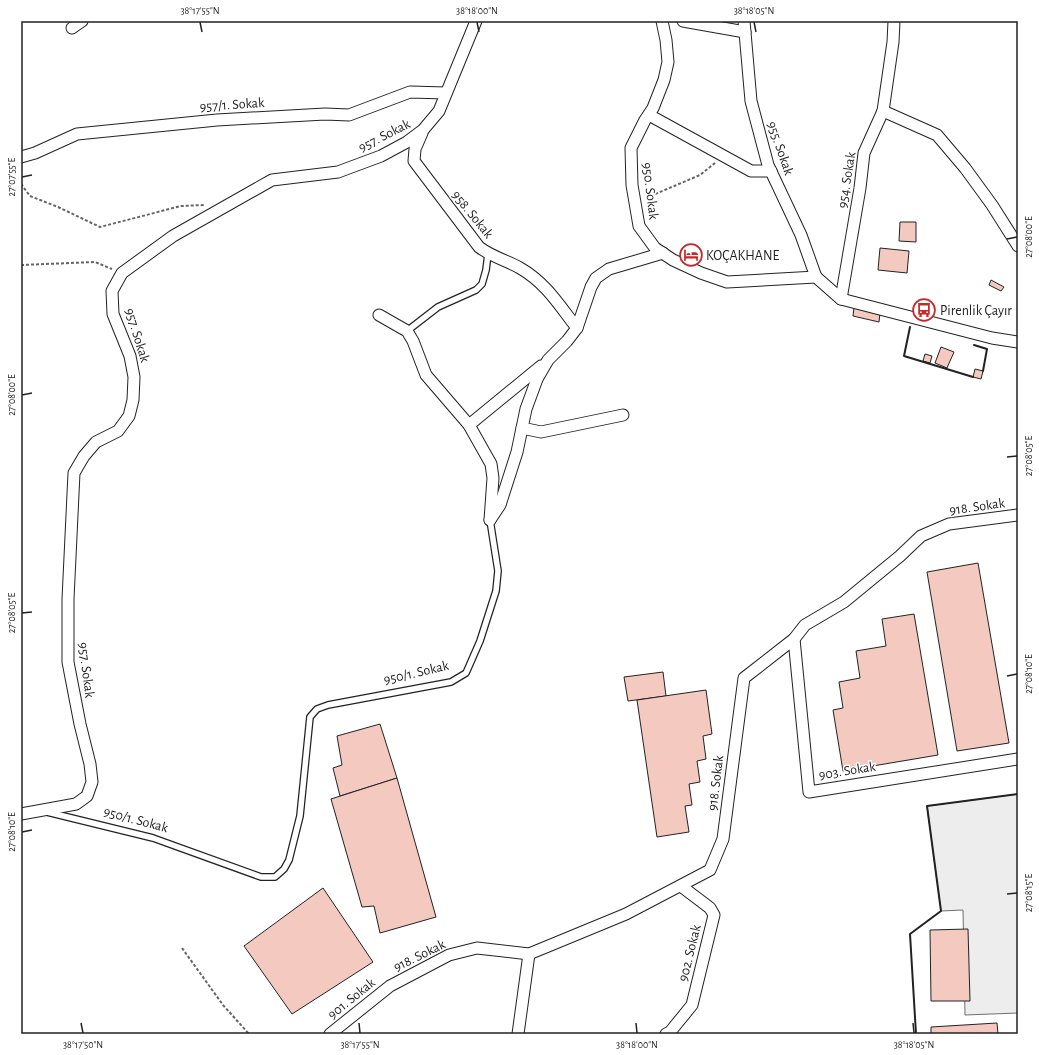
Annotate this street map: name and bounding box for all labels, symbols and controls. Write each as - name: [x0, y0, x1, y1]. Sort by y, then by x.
- text: 38°17'55"N: [180, 6, 220, 16]
- text: 38°18'00"N: [456, 6, 498, 16]
- text: 38°18'05"N: [734, 6, 774, 16]
- street label: 957/1. Sokak: [199, 96, 265, 114]
- street label: 957. Sokak: [356, 117, 413, 155]
- street label: 955. Sokak: [764, 120, 796, 178]
- street label: 954. Sokak: [836, 150, 858, 209]
- text: 27°07'55"E: [7, 157, 17, 196]
- street label: 950. Sokak: [640, 162, 661, 221]
- street label: 958. Sokak: [449, 188, 496, 242]
- text: 27°08'00"E: [1024, 216, 1034, 258]
- hotel icon: KOÇAKHANE: [678, 242, 704, 268]
- place label: KOÇAKHANE: [706, 249, 779, 263]
- bus stop icon: Pirenlik Çayır: [911, 297, 937, 323]
- place label: Pirenlik Çayır: [940, 304, 1012, 318]
- street label: 957. Sokak: [122, 306, 152, 365]
- text: 27°08'00"E: [7, 374, 17, 416]
- text: 27°08'05"E: [1024, 436, 1034, 476]
- street label: 918. Sokak: [949, 496, 1006, 518]
- text: 27°08'05"E: [7, 593, 17, 633]
- street label: 957. Sokak: [76, 642, 96, 699]
- text: 27°08'10"E: [1024, 654, 1034, 694]
- street label: 950/1. Sokak: [382, 659, 451, 687]
- street label: 918. Sokak: [706, 754, 726, 812]
- street label: 903. Sokak: [818, 759, 877, 782]
- street label: 950/1. Sokak: [102, 805, 170, 835]
- text: 27°08'10"E: [7, 812, 17, 852]
- text: 27°08'15"E: [1024, 874, 1034, 912]
- street label: 902. Sokak: [676, 923, 704, 983]
- street label: 918. Sokak: [391, 937, 448, 974]
- street label: 901. Sokak: [325, 975, 378, 1022]
- text: 38°17'50"N: [63, 1040, 103, 1050]
- text: 38°17'55"N: [340, 1040, 380, 1050]
- text: 38°18'00"N: [616, 1040, 658, 1050]
- text: 38°18'05"N: [894, 1040, 934, 1050]

